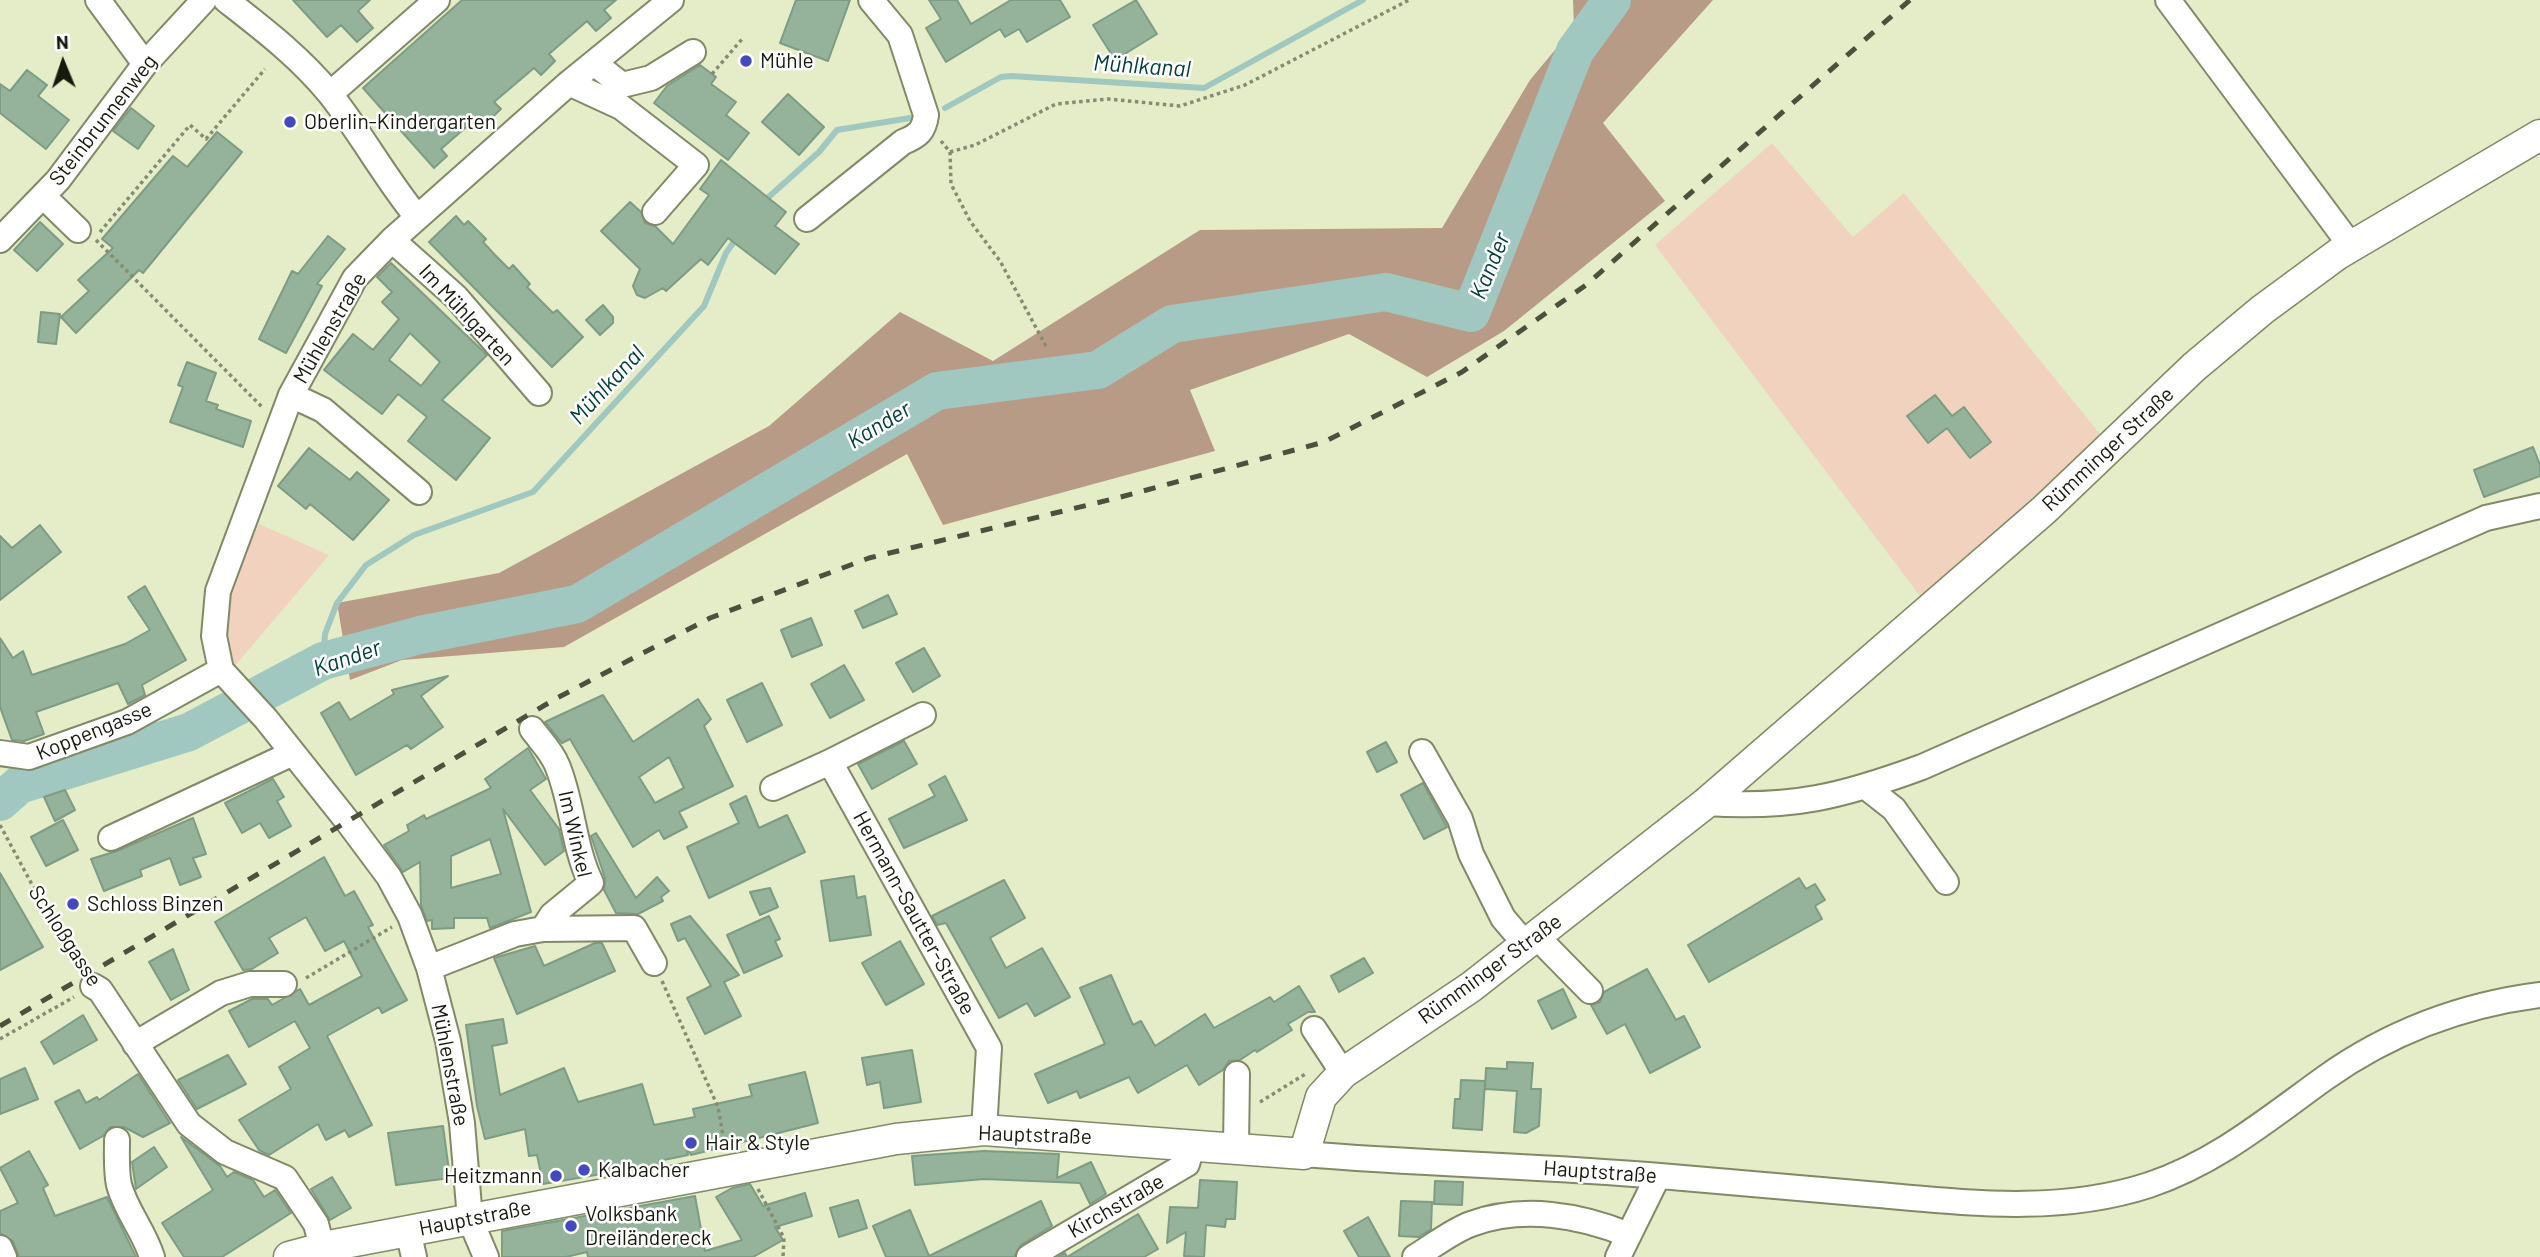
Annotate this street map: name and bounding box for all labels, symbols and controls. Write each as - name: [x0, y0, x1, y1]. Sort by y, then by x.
- north arrow: [28, 28, 98, 98]
- text: N: [56, 30, 69, 53]
- place label: Mühle: [760, 48, 814, 74]
- street label: Steinbrunnenweg: [44, 49, 162, 191]
- water label: Mühlkanal: [1092, 49, 1192, 83]
- marker: Mühle: [738, 53, 754, 69]
- place label: Oberlin-Kindergarten: [304, 109, 496, 135]
- marker: Oberlin-Kindergarten: [282, 114, 298, 130]
- water label: Kander: [1464, 229, 1516, 303]
- street label: Im Mühlgarten: [414, 259, 520, 371]
- street label: Mühlenstraße: [288, 268, 372, 388]
- water label: Mühlkanal: [564, 340, 650, 430]
- street label: Rümminger Straße: [2037, 381, 2179, 517]
- water label: Kander: [842, 395, 916, 455]
- water label: Kander: [310, 634, 384, 682]
- street label: Koppengasse: [32, 696, 156, 766]
- street label: Im Winkel: [553, 788, 597, 880]
- street label: Hermann-Sautter-Straße: [848, 807, 980, 1019]
- street label: Schloßgasse: [23, 881, 107, 991]
- place label: Schloss Binzen: [87, 891, 224, 917]
- marker: Schloss Binzen: [65, 896, 81, 912]
- street label: Rümminger Straße: [1413, 909, 1567, 1029]
- street label: Mühlenstraße: [426, 1002, 474, 1128]
- street label: Hauptstraße: [978, 1120, 1092, 1150]
- place label: Hair & Style: [705, 1130, 810, 1156]
- marker: Hair & Style: [683, 1135, 699, 1151]
- street label: Hauptstraße: [1542, 1155, 1658, 1189]
- place label: Kalbacher: [598, 1157, 690, 1183]
- marker: Kalbacher: [576, 1162, 592, 1178]
- place label: Heitzmann: [444, 1163, 542, 1189]
- marker: Heitzmann: [548, 1168, 564, 1184]
- street label: Kirchstraße: [1063, 1168, 1169, 1244]
- street label: Hauptstraße: [417, 1195, 533, 1241]
- place label: Volksbank Dreiländereck: [585, 1201, 712, 1251]
- marker: Volksbank Dreiländereck: [563, 1218, 579, 1234]

